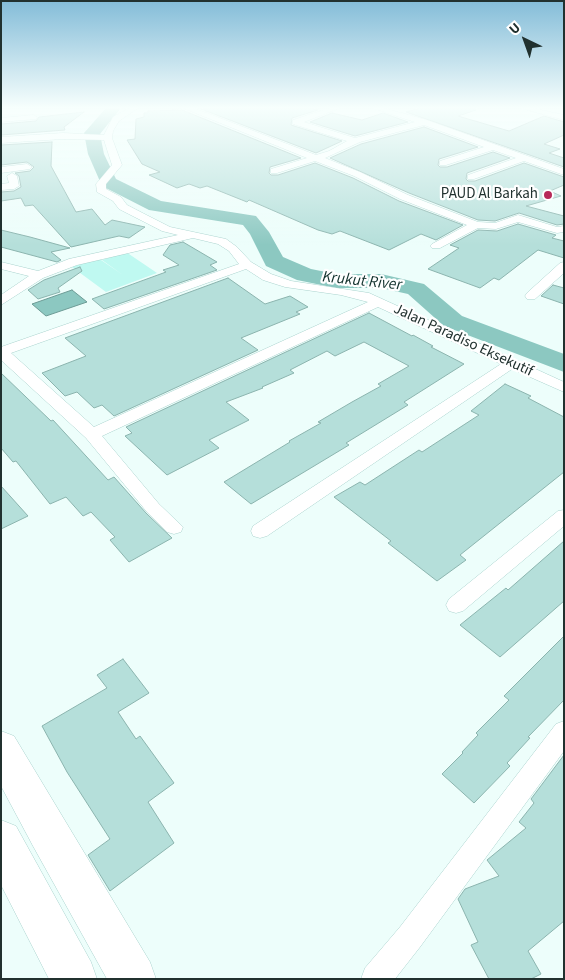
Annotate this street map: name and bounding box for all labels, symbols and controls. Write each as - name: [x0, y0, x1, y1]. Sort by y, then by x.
- north arrow: [500, 15, 550, 65]
- text: U: [505, 18, 525, 39]
- place label: PAUD Al Barkah: [441, 186, 538, 204]
- marker: PAUD Al Barkah: [542, 189, 554, 201]
- water label: Krukut River: [321, 268, 403, 296]
- street label: Jalan Paradiso Eksekutif: [390, 301, 536, 381]

